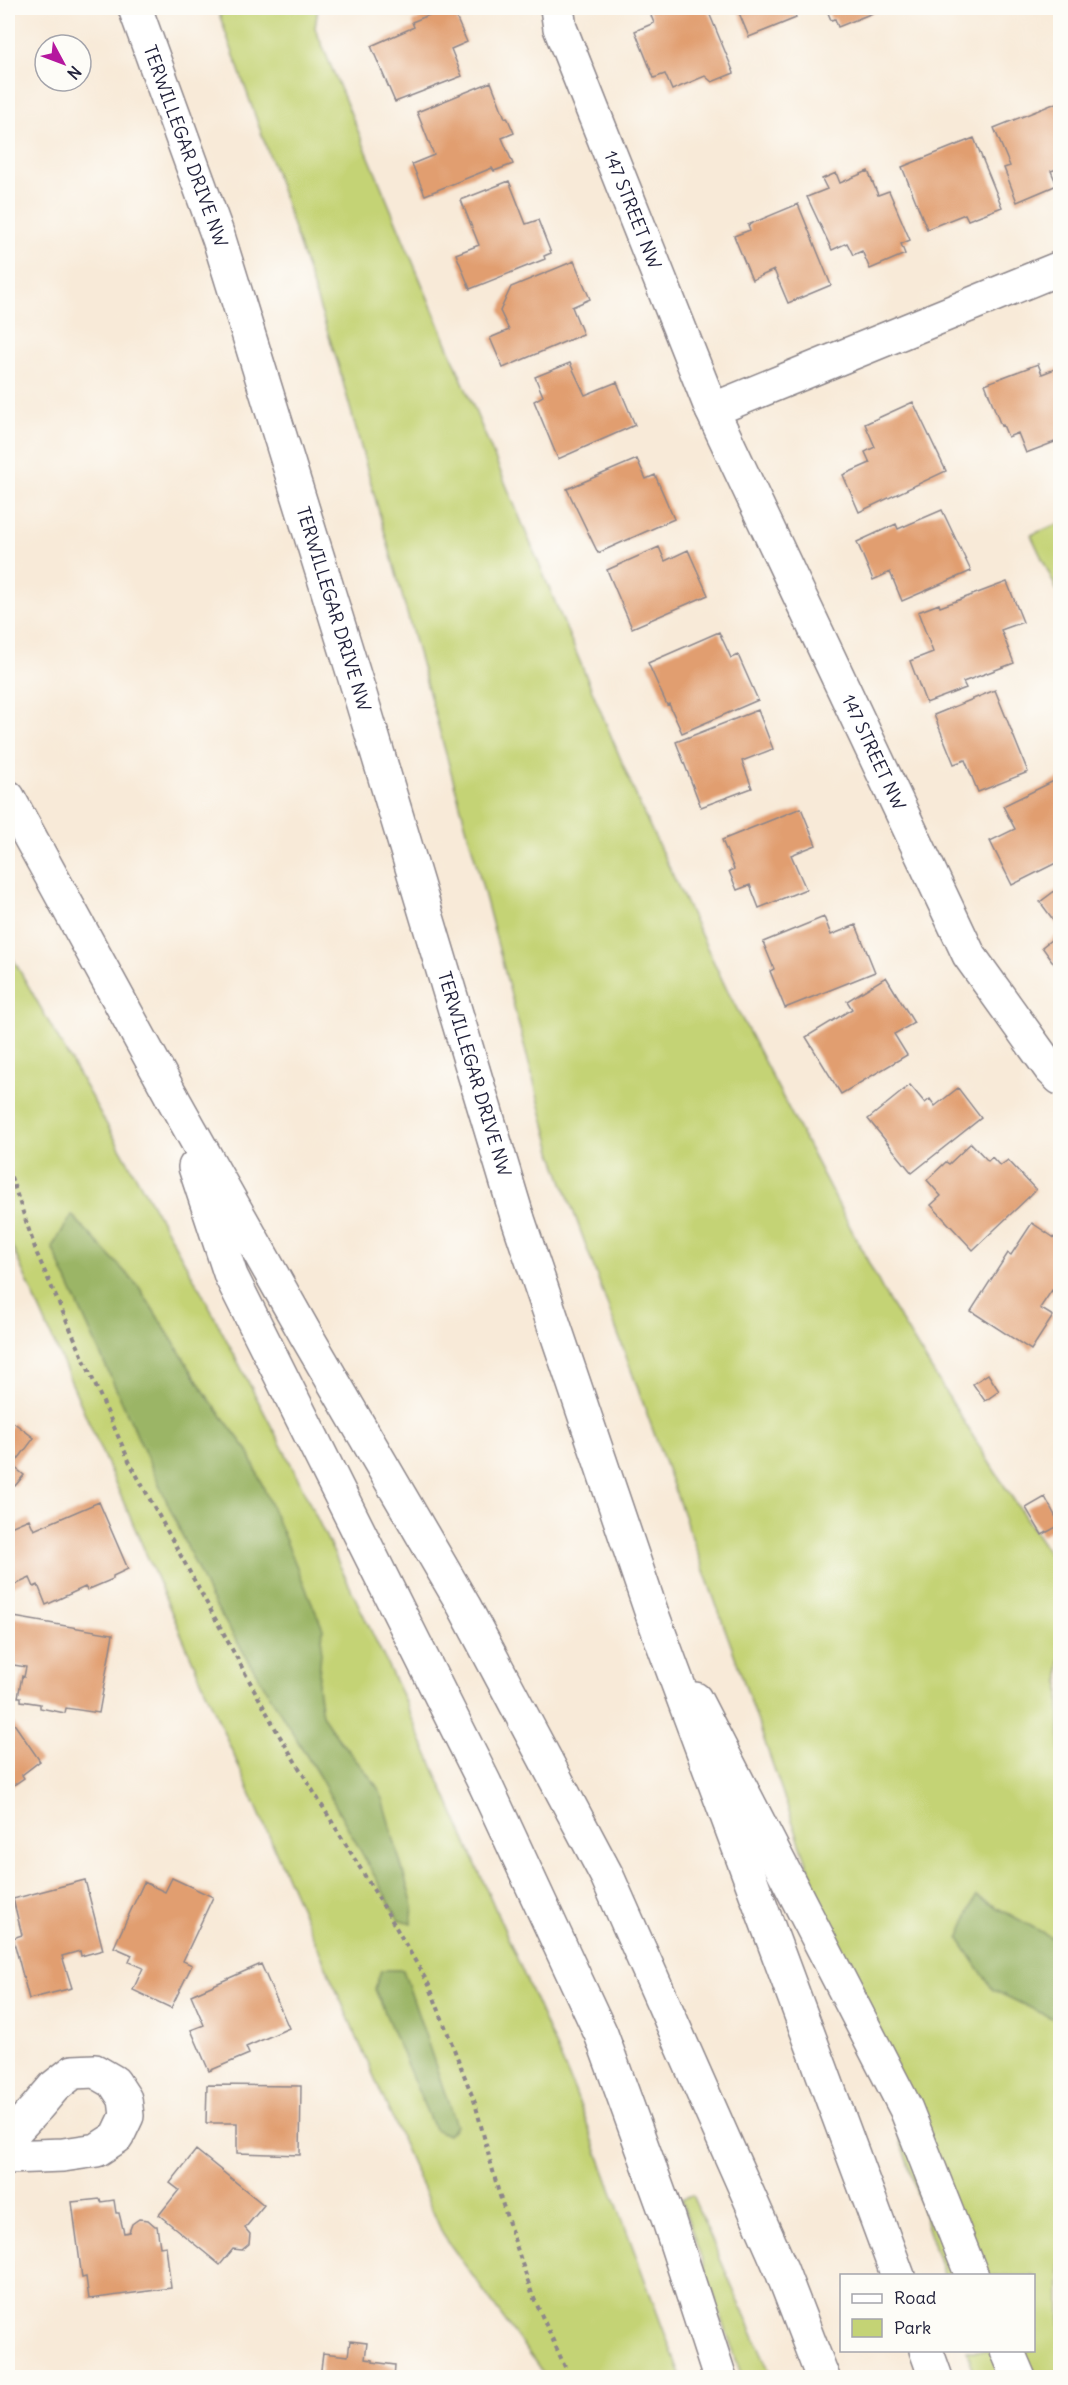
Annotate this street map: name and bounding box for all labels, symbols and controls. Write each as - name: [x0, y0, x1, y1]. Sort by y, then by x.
- north arrow: [33, 33, 93, 93]
- street label: TERWILLEGAR DRIVE NW: [139, 42, 233, 250]
- text: N: [63, 62, 85, 84]
- street label: 147 STREET NW: [599, 147, 667, 272]
- street label: TERWILLEGAR DRIVE NW: [292, 504, 376, 714]
- street label: 147 STREET NW: [837, 691, 911, 814]
- street label: TERWILLEGAR DRIVE NW: [433, 969, 516, 1179]
- legend: [840, 2274, 1035, 2352]
- text: Road: [894, 2286, 937, 2309]
- text: Park: [894, 2316, 931, 2339]

